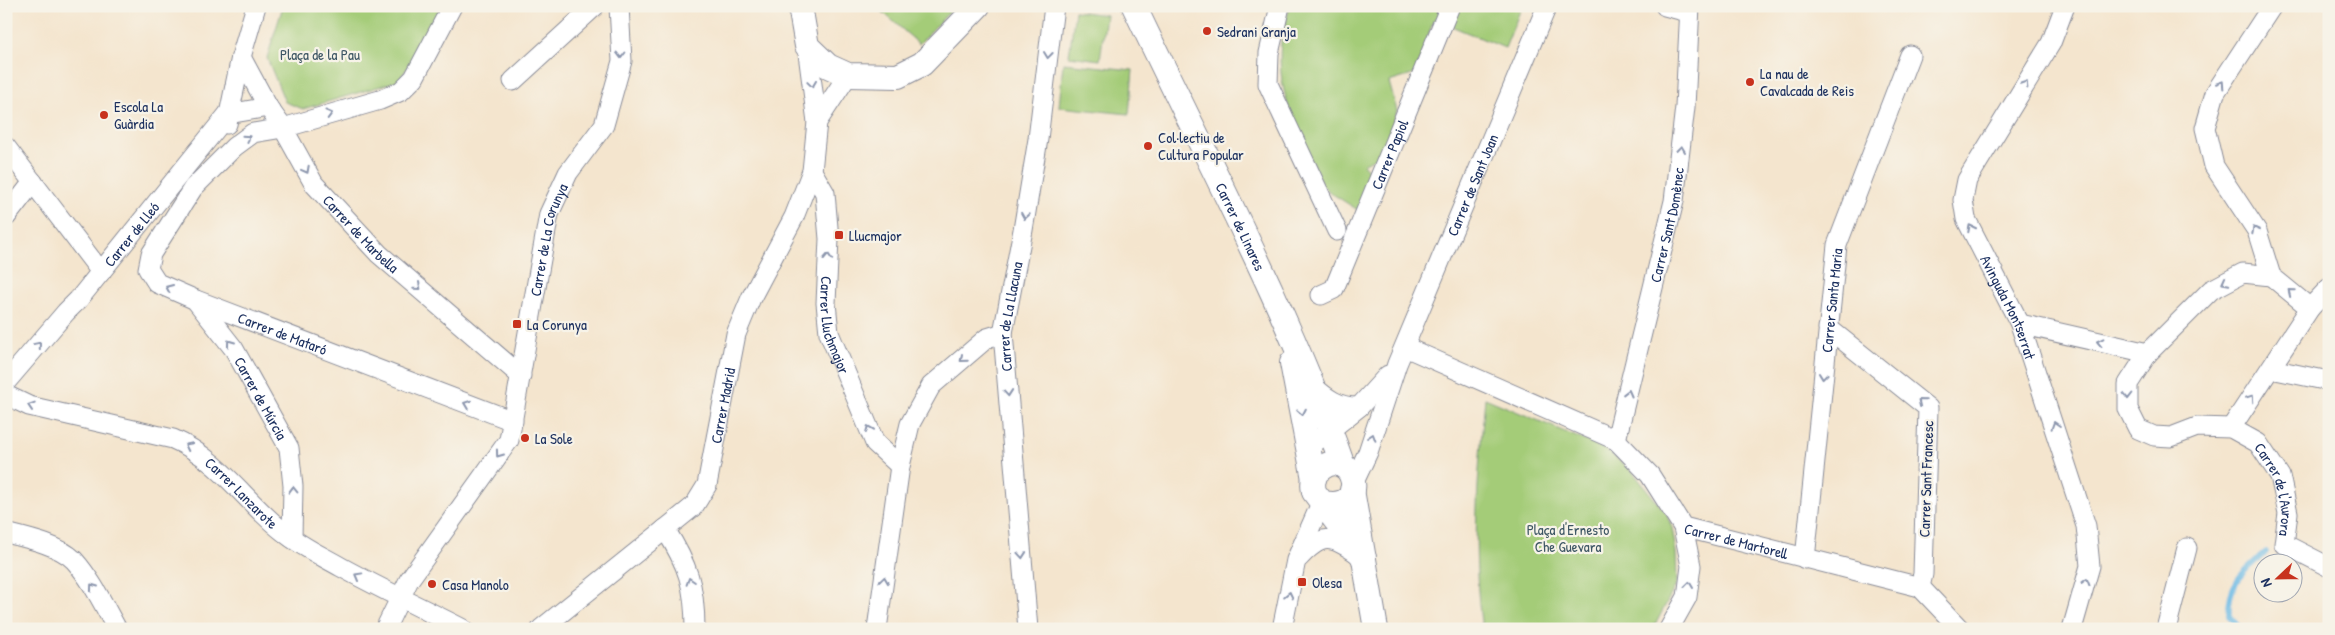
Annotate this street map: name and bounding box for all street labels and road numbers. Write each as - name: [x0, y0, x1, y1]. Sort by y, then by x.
- street label: Carrer Papiol: [1366, 116, 1413, 192]
- street label: Carrer de Sant Joan: [1441, 130, 1503, 239]
- street label: Carrer Sant Domènec: [1644, 166, 1688, 285]
- street label: Carrer de Linares: [1211, 179, 1271, 274]
- street label: Carrer de La Corunya: [524, 180, 572, 298]
- street label: Carrer de Marbella: [318, 190, 404, 277]
- street label: Carrer de Lleó: [99, 197, 164, 271]
- street label: Carrer Santa Maria: [1816, 247, 1847, 354]
- street label: Avinguda Montserrat: [1976, 251, 2042, 363]
- street label: Carrer de La Llacuna: [992, 260, 1027, 372]
- street label: Carrer Lluchmajor: [815, 276, 855, 377]
- street label: Carrer de Mataró: [235, 306, 330, 360]
- street label: Carrer de Múrcia: [230, 353, 293, 444]
- street label: Carrer Madrid: [705, 366, 740, 445]
- street label: Carrer Sant Francesc: [1913, 420, 1939, 538]
- street label: Carrer de l'Aurora: [2250, 438, 2298, 538]
- street label: Carrer Lanzarote: [201, 452, 283, 533]
- street label: Carrer de Martorell: [1682, 517, 1791, 564]

